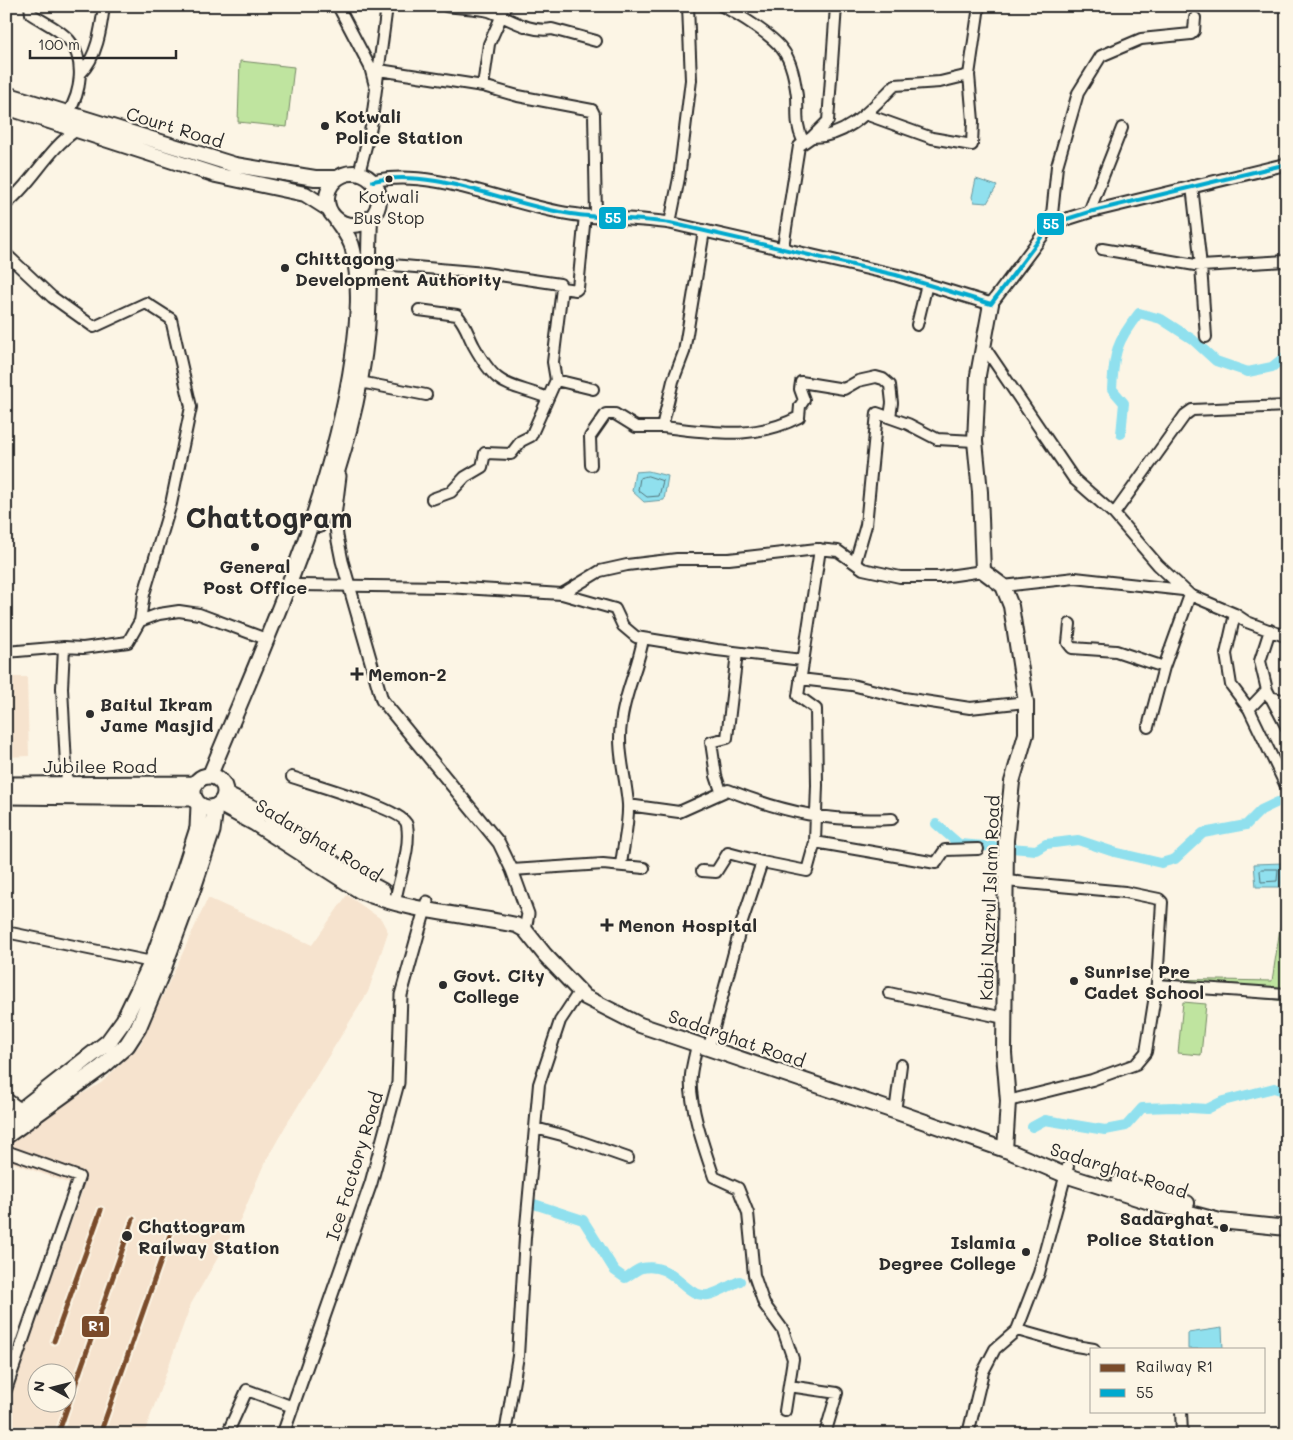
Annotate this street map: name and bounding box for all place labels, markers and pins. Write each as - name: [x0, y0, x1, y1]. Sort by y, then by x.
- place label: Kotwali Police Station: [335, 104, 463, 149]
- marker: Kotwali Police Station: [319, 120, 331, 132]
- marker: Kotwali Bus Stop: [384, 174, 394, 184]
- place label: Kotwali Bus Stop: [353, 185, 425, 228]
- place label: Chittagong Development Authority: [295, 246, 502, 291]
- marker: Chittagong Development Authority: [279, 262, 291, 274]
- marker: General Post Office: [249, 541, 261, 553]
- place label: General Post Office: [203, 554, 307, 599]
- place label: Memon-2: [368, 662, 447, 686]
- marker: Memon-2: [350, 667, 364, 681]
- place label: Baitul Ikram Jame Masjid: [100, 692, 213, 737]
- marker: Baitul Ikram Jame Masjid: [84, 708, 96, 720]
- place label: Menon Hospital: [618, 913, 757, 937]
- marker: Menon Hospital: [600, 918, 614, 932]
- place label: Sunrise Pre Cadet School: [1084, 959, 1204, 1004]
- place label: Govt. City College: [453, 963, 545, 1008]
- marker: Sunrise Pre Cadet School: [1068, 975, 1080, 987]
- marker: Govt. City College: [437, 979, 449, 991]
- place label: Sadarghat Police Station: [1086, 1206, 1214, 1251]
- place label: Chattogram Railway Station: [138, 1214, 279, 1259]
- marker: Sadarghat Police Station: [1218, 1222, 1230, 1234]
- marker: Chattogram Railway Station: [120, 1229, 134, 1243]
- place label: Islamia Degree College: [878, 1230, 1016, 1275]
- marker: Islamia Degree College: [1020, 1246, 1032, 1258]

